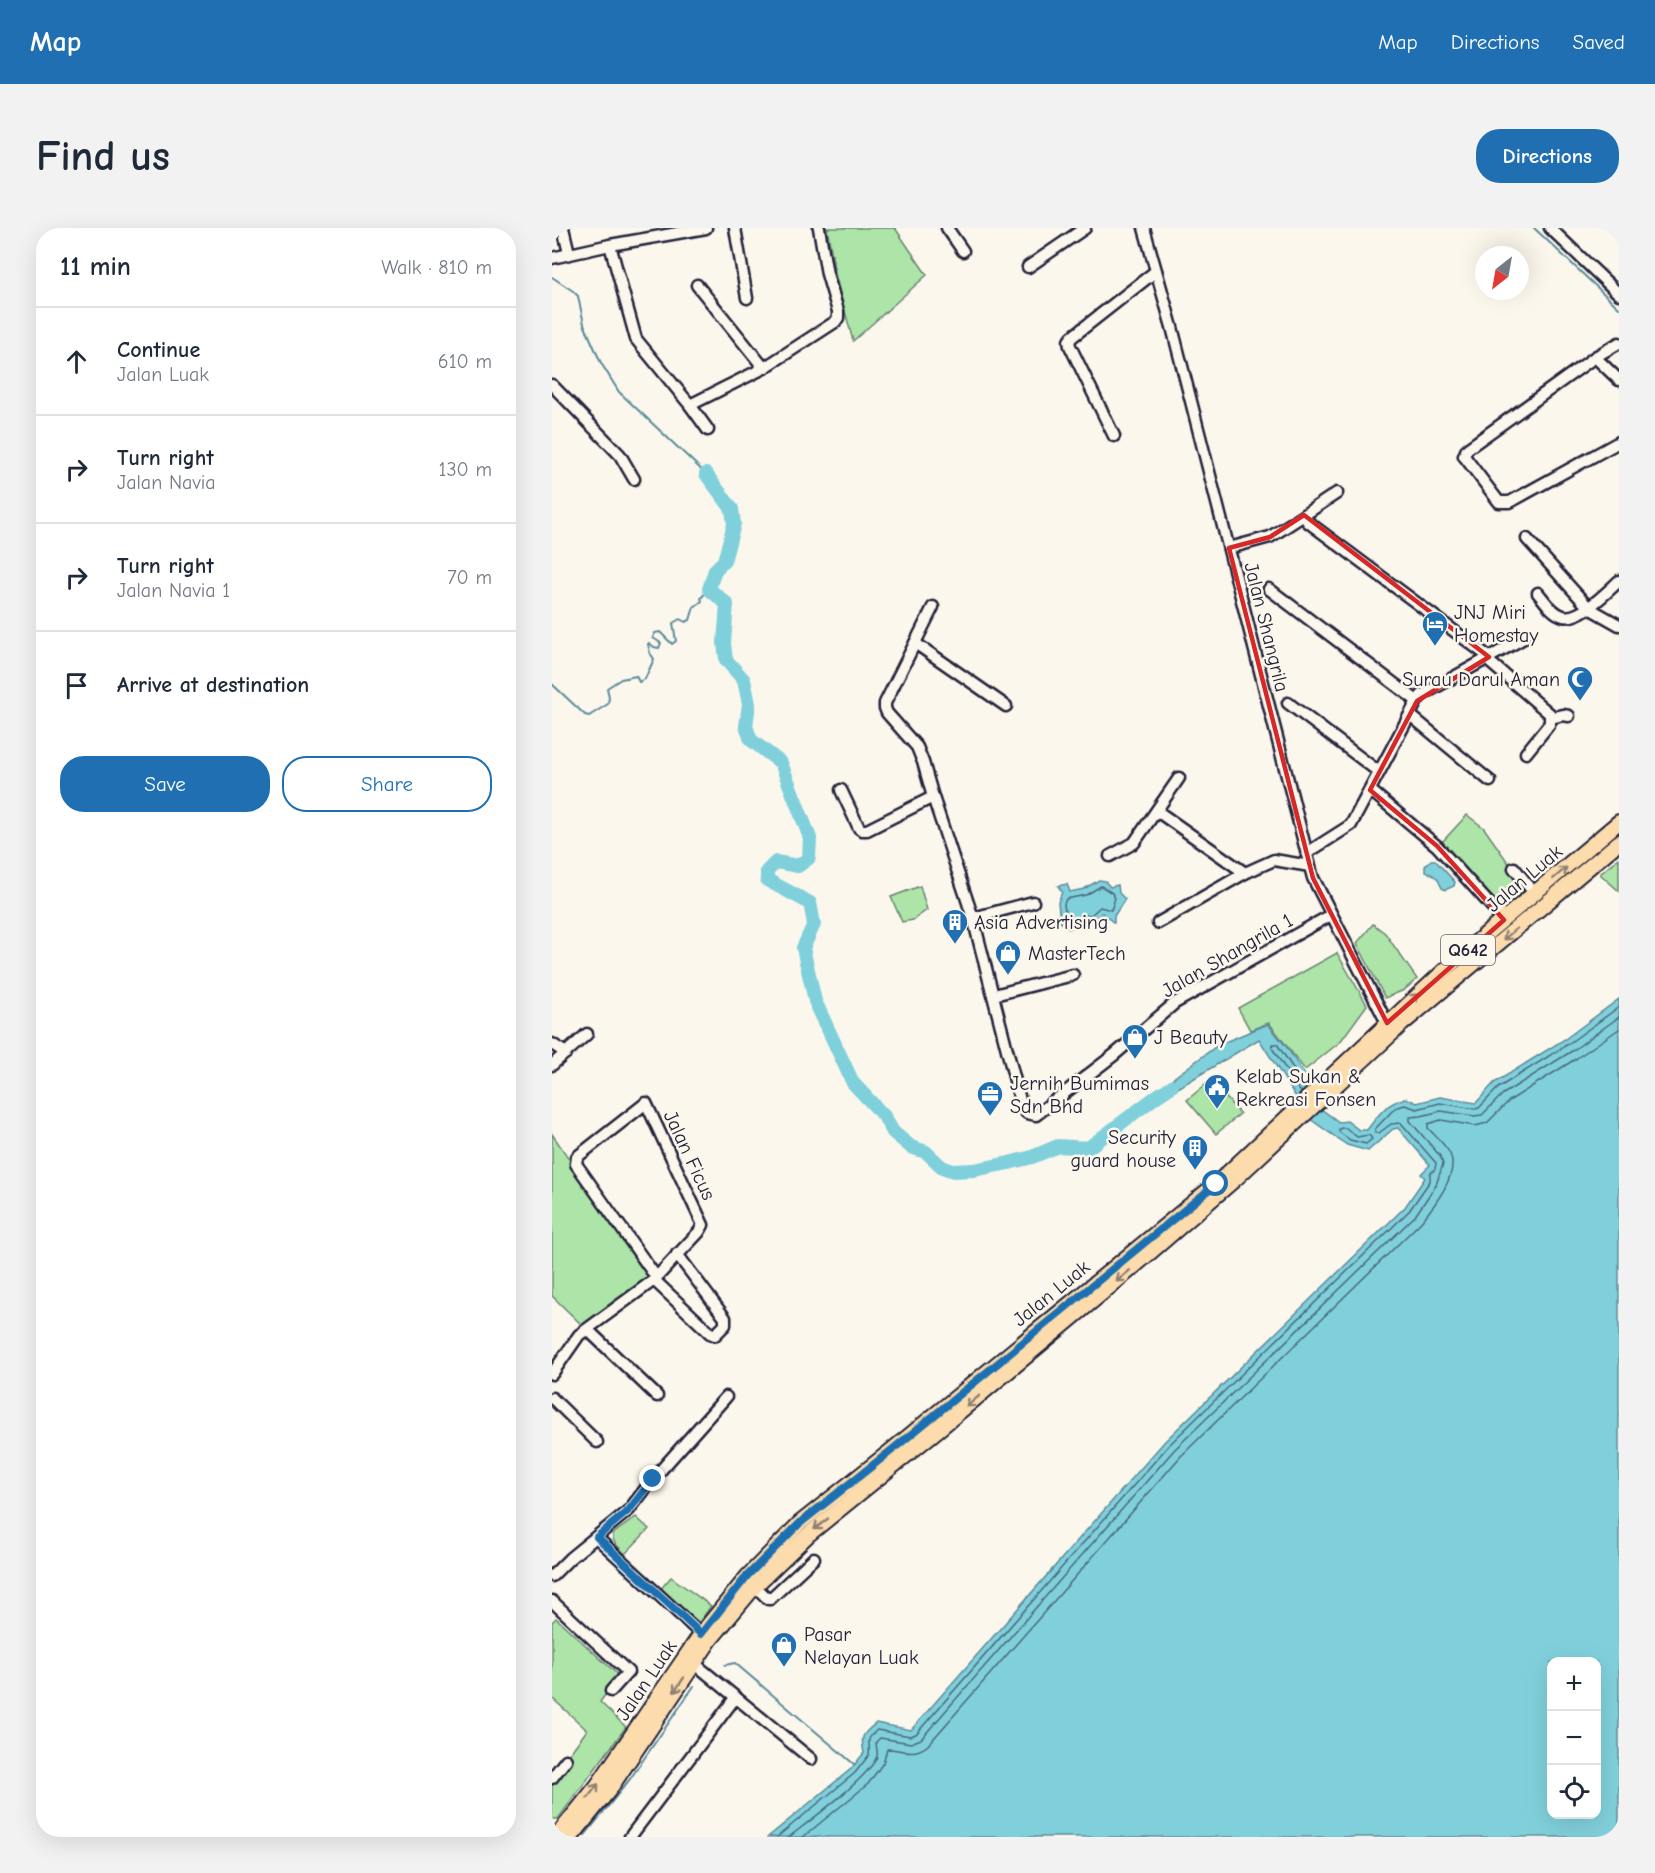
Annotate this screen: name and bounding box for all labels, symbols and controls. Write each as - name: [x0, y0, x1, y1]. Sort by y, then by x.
- text: Map: [30, 26, 81, 58]
- text: Map: [1378, 30, 1418, 54]
- text: Directions: [1451, 30, 1540, 54]
- text: Saved: [1573, 30, 1625, 54]
- button: Directions: [1476, 129, 1619, 183]
- text: Find us: [36, 132, 170, 181]
- north arrow: [1475, 246, 1529, 300]
- text: 11 min: [60, 252, 131, 282]
- text: Walk · 810 m: [381, 256, 492, 279]
- text: Continue: [117, 337, 200, 363]
- icon: ahead: [60, 345, 93, 378]
- text: 610 m: [438, 350, 492, 373]
- text: Jalan Luak: [117, 363, 209, 386]
- text: Turn right: [117, 445, 214, 471]
- icon: right: [60, 453, 93, 486]
- text: 130 m: [439, 458, 492, 481]
- text: Jalan Navia: [117, 471, 216, 494]
- text: Turn right: [117, 553, 214, 579]
- street label: Jalan Shangrila: [1239, 560, 1294, 694]
- icon: right: [60, 561, 93, 594]
- text: 70 m: [447, 566, 492, 589]
- text: Jalan Navia 1: [117, 579, 230, 602]
- place label: JNJ Miri Homestay: [1454, 601, 1538, 647]
- hotel icon: JNJ Miri Homestay: [1420, 609, 1450, 647]
- mosque icon: Surau Darul Aman: [1565, 664, 1595, 702]
- place label: Surau Darul Aman: [1402, 668, 1560, 691]
- icon: arrive: [60, 669, 93, 702]
- text: Arrive at destination: [117, 672, 309, 698]
- button: Save: [60, 756, 270, 812]
- button: Share: [282, 756, 492, 812]
- street label: Jalan Luak: [1482, 840, 1567, 917]
- one-way arrow: [1552, 866, 1567, 880]
- building icon: Asia Advertising: [940, 907, 970, 945]
- street label: Jalan Shangrila 1: [1158, 909, 1297, 1002]
- place label: Asia Advertising: [974, 911, 1108, 934]
- one-way arrow: [1503, 927, 1518, 941]
- road number: Q642: [1441, 935, 1495, 965]
- shop icon: MasterTech: [993, 938, 1023, 976]
- place label: MasterTech: [1028, 942, 1126, 965]
- one-way arrow: [1404, 993, 1419, 1007]
- shop icon: J Beauty: [1120, 1022, 1150, 1060]
- place label: J Beauty: [1154, 1026, 1227, 1049]
- place label: Kelab Sukan & Rekreasi Fonsen: [1236, 1065, 1376, 1111]
- place label: Jernih Bumimas Sdn Bhd: [1010, 1072, 1149, 1118]
- public building icon: Kelab Sukan & Rekreasi Fonsen: [1202, 1072, 1232, 1110]
- office icon: Jernih Bumimas Sdn Bhd: [975, 1079, 1005, 1117]
- street label: Jalan Ficus: [659, 1107, 720, 1204]
- place label: Security guard house: [1070, 1126, 1176, 1172]
- building icon: Security guard house: [1180, 1133, 1210, 1171]
- route start: [1202, 1170, 1228, 1196]
- street label: Jalan Luak: [1008, 1255, 1094, 1331]
- one-way arrow: [1115, 1269, 1131, 1282]
- one-way arrow: [966, 1394, 981, 1408]
- route end: [639, 1465, 665, 1491]
- one-way arrow: [814, 1517, 830, 1530]
- place label: Pasar Nelayan Luak: [804, 1623, 919, 1669]
- shop icon: Pasar Nelayan Luak: [769, 1630, 799, 1668]
- street label: Jalan Luak: [611, 1636, 682, 1725]
- map controls: [1547, 1657, 1601, 1819]
- button: +: [1547, 1657, 1601, 1711]
- one-way arrow: [673, 1676, 685, 1693]
- button: −: [1547, 1711, 1601, 1765]
- button: locate: [1547, 1765, 1601, 1819]
- one-way arrow: [586, 1784, 599, 1800]

